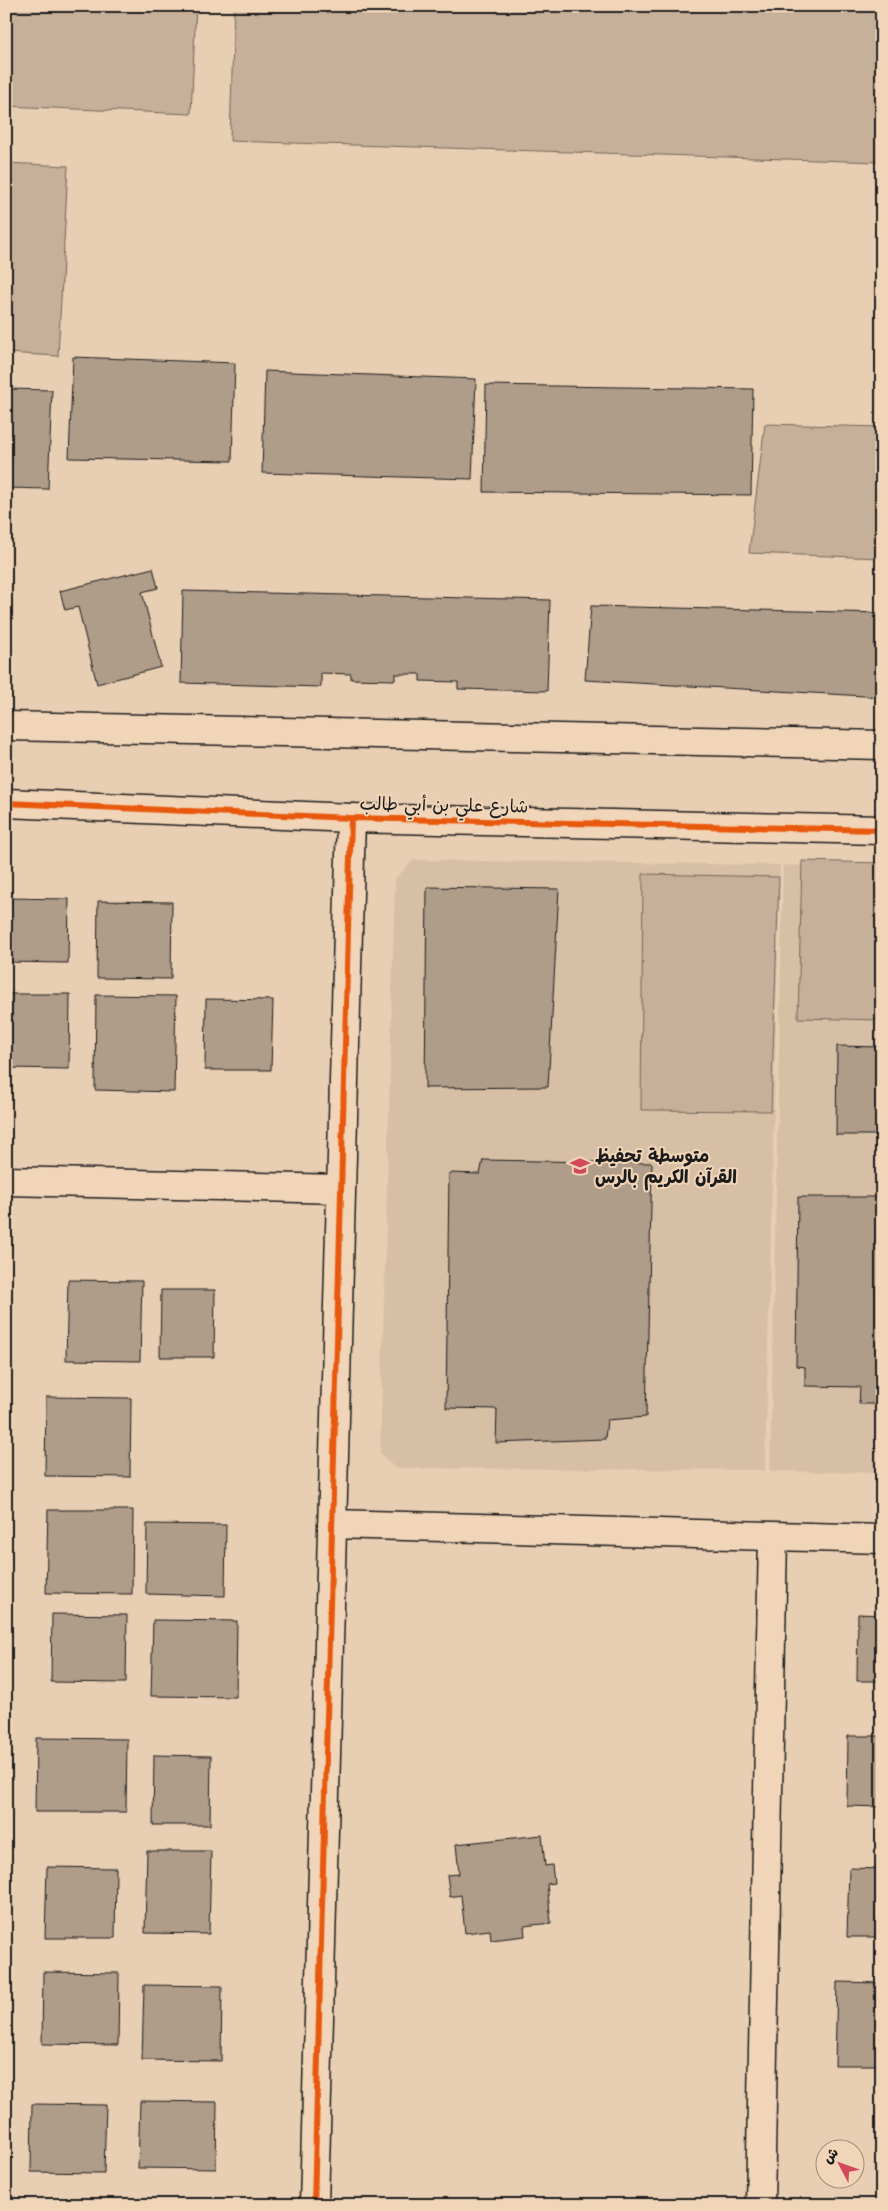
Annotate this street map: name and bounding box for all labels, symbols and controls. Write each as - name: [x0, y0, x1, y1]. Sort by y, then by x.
- street label: شارع علي بن أبي طالب: [359, 794, 529, 822]
- place label: متوسطة تحفيظ القرآن الكريم بالرس: [595, 1146, 737, 1191]
- school or university icon: متوسطة تحفيظ القرآن الكريم بالرس: [569, 1155, 591, 1177]
- north arrow: [816, 2138, 866, 2188]
- text: ش: [819, 2144, 842, 2167]

